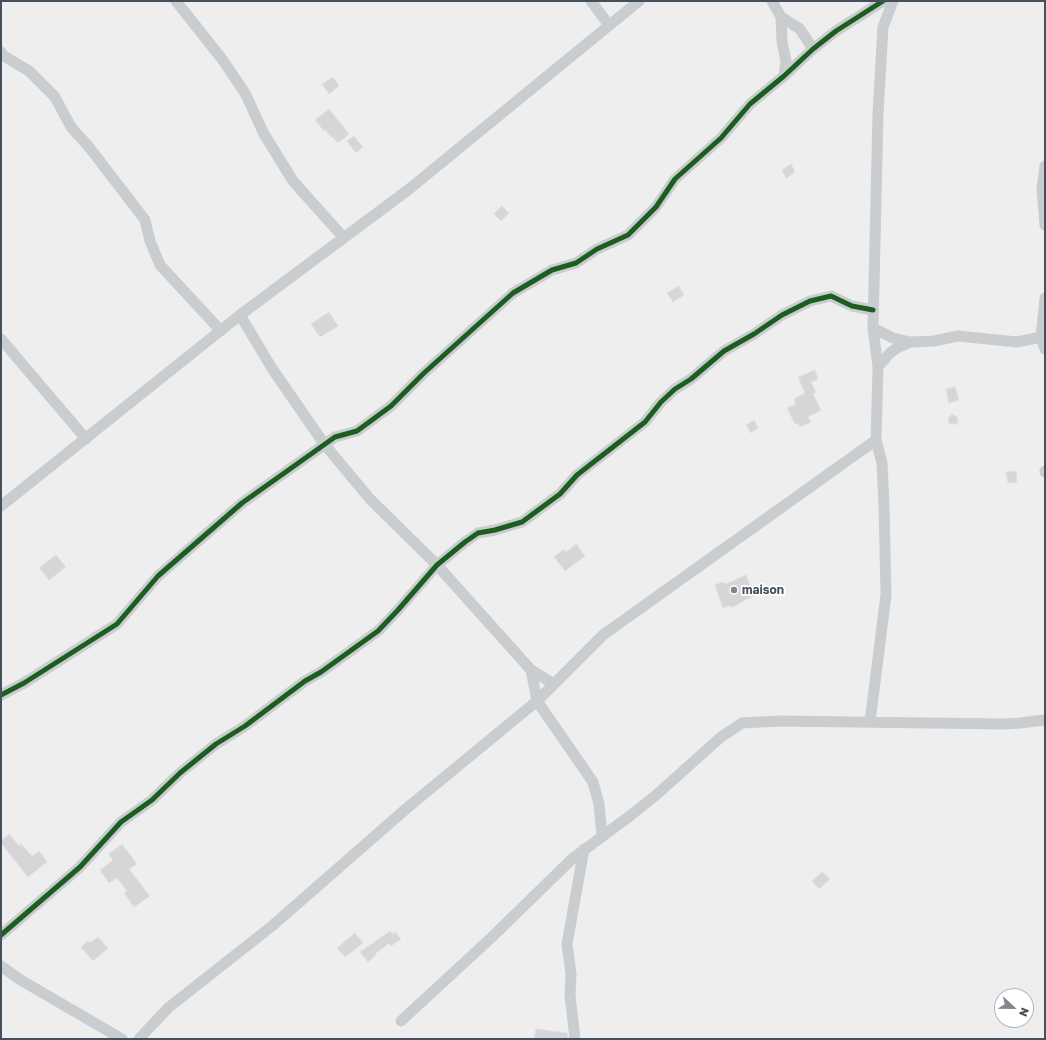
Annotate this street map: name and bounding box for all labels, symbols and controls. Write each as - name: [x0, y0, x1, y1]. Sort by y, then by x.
- place label: maison: [742, 583, 784, 597]
- marker: maison: [729, 585, 739, 595]
- north arrow: [994, 988, 1034, 1028]
- text: N: [1017, 1006, 1032, 1019]

